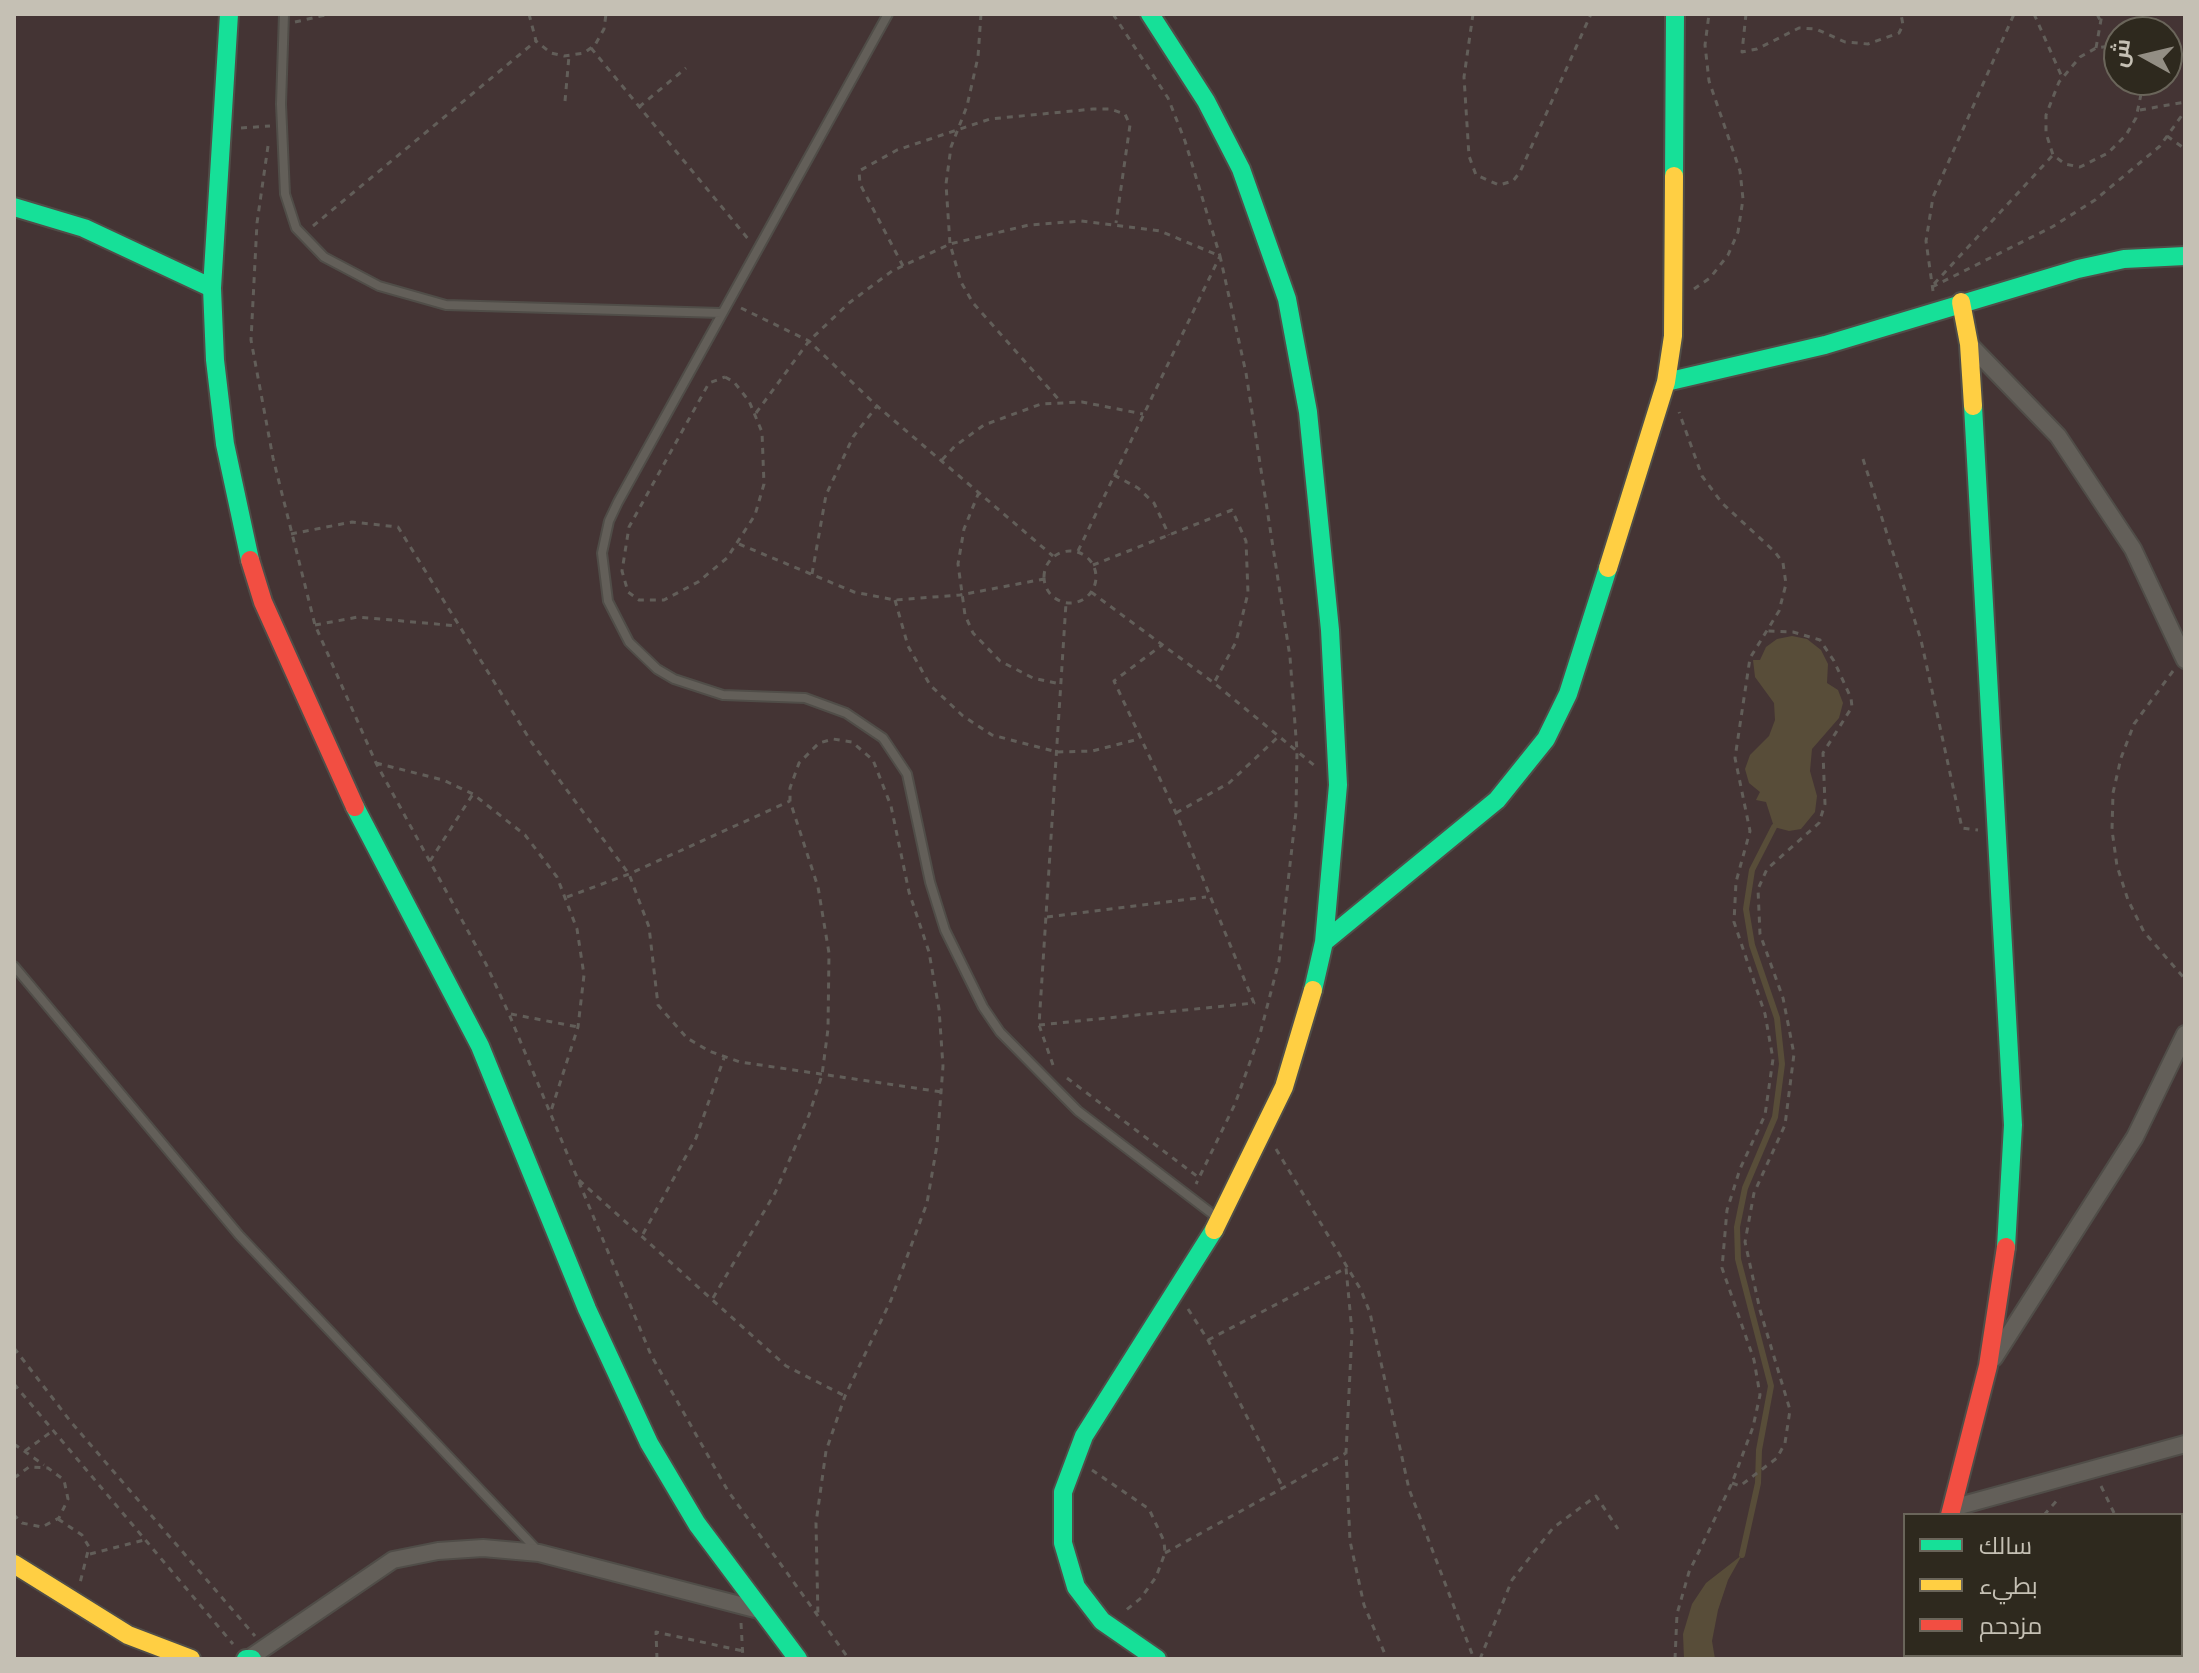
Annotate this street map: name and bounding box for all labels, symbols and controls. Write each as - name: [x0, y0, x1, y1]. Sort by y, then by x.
- north arrow: [2103, 16, 2183, 96]
- text: ش: [2106, 37, 2135, 69]
- legend: [1903, 1513, 2183, 1657]
- text: سالك: [1979, 1532, 2032, 1560]
- text: بطيء: [1979, 1572, 2038, 1600]
- text: مزدحم: [1979, 1612, 2042, 1640]

